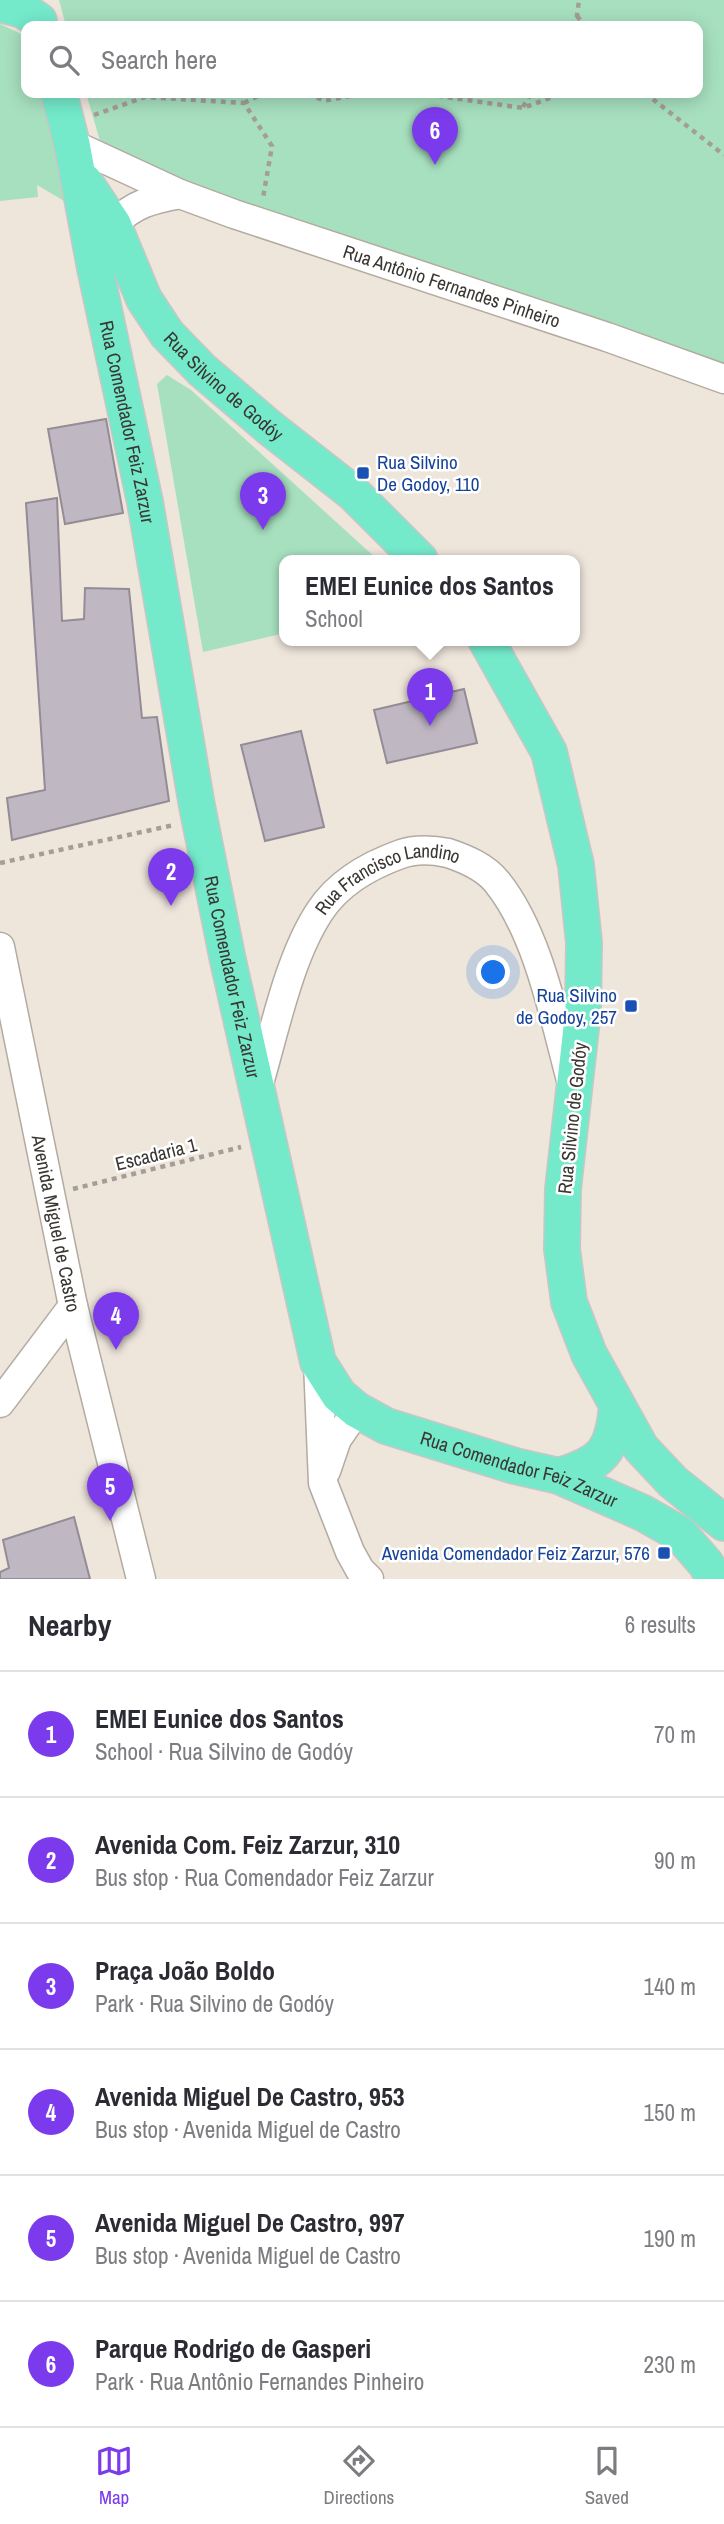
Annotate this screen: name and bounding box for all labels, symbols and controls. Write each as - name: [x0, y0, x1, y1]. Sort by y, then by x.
- search box: [21, 21, 703, 98]
- icon: search: [45, 41, 83, 79]
- text: Search here: [101, 42, 217, 77]
- pin: 6: [412, 107, 458, 165]
- street label: Rua Antônio Fernandes Pinheiro: [340, 238, 564, 334]
- street label: Rua Comendador Feiz Zarzur: [94, 318, 162, 526]
- street label: Rua Silvino de Godóy: [158, 326, 289, 447]
- place label: Rua Silvino De Godoy, 110: [377, 449, 480, 497]
- marker: Rua Silvino De Godoy, 110: [355, 465, 371, 481]
- pin: 3: [240, 472, 286, 530]
- popup: [279, 555, 580, 646]
- text: EMEI Eunice dos Santos: [305, 568, 554, 603]
- text: School: [305, 603, 363, 634]
- pin: 1: [407, 668, 453, 726]
- street label: Rua Francisco Landino: [308, 837, 464, 920]
- pin: 2: [148, 848, 194, 906]
- street label: Rua Comendador Feiz Zarzur: [198, 873, 267, 1081]
- your location: [476, 955, 510, 989]
- place label: Rua Silvino de Godoy, 257: [516, 982, 617, 1030]
- marker: Rua Silvino de Godoy, 257: [623, 998, 639, 1014]
- street label: Rua Silvino de Godóy: [551, 1041, 593, 1195]
- street label: Escadaria 1: [113, 1131, 200, 1177]
- street label: Avenida Miguel de Castro: [25, 1132, 87, 1315]
- pin: 4: [93, 1292, 139, 1350]
- street label: Rua Comendador Feiz Zarzur: [417, 1424, 623, 1514]
- pin: 5: [87, 1463, 133, 1521]
- place label: Avenida Comendador Feiz Zarzur, 576: [381, 1540, 650, 1566]
- marker: Avenida Comendador Feiz Zarzur, 576: [656, 1545, 672, 1561]
- text: Nearby: [28, 1605, 111, 1645]
- text: 6 results: [625, 1609, 696, 1640]
- text: EMEI Eunice dos Santos: [95, 1701, 344, 1736]
- text: 1: [46, 1719, 56, 1750]
- text: 70 m: [654, 1719, 696, 1750]
- text: School · Rua Silvino de Godóy: [95, 1736, 353, 1767]
- text: Avenida Com. Feiz Zarzur, 310: [95, 1827, 400, 1862]
- text: 2: [46, 1845, 56, 1876]
- text: 90 m: [654, 1845, 696, 1876]
- text: Bus stop · Rua Comendador Feiz Zarzur: [95, 1862, 434, 1893]
- text: Praça João Boldo: [95, 1953, 275, 1988]
- text: 3: [46, 1971, 56, 2002]
- text: 140 m: [644, 1971, 696, 2002]
- text: Park · Rua Silvino de Godóy: [95, 1988, 334, 2019]
- text: Avenida Miguel De Castro, 953: [95, 2079, 405, 2114]
- text: 4: [46, 2097, 56, 2128]
- text: 150 m: [644, 2097, 696, 2128]
- text: Bus stop · Avenida Miguel de Castro: [95, 2114, 401, 2145]
- text: Avenida Miguel De Castro, 997: [95, 2205, 405, 2240]
- text: 5: [46, 2223, 56, 2254]
- text: 190 m: [644, 2223, 696, 2254]
- text: Bus stop · Avenida Miguel de Castro: [95, 2240, 401, 2271]
- text: Parque Rodrigo de Gasperi: [95, 2331, 371, 2366]
- text: 6: [46, 2349, 56, 2380]
- text: 230 m: [644, 2349, 696, 2380]
- text: Park · Rua Antônio Fernandes Pinheiro: [95, 2366, 424, 2397]
- tab: Map: [95, 2442, 133, 2510]
- tab: Directions: [323, 2442, 394, 2510]
- tab: Saved: [585, 2442, 629, 2510]

